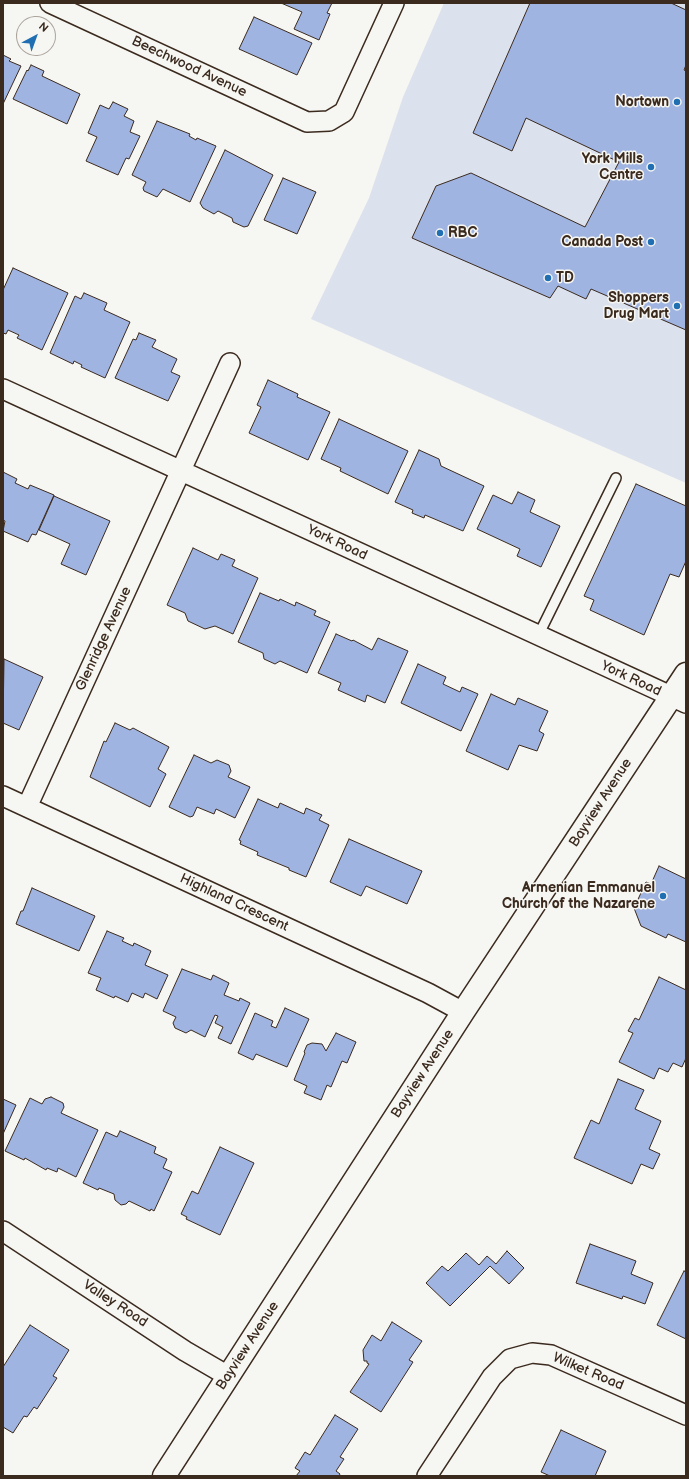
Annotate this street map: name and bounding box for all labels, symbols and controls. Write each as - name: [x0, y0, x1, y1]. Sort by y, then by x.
- north arrow: [16, 16, 56, 56]
- text: N: [36, 20, 51, 35]
- street label: Beechwood Avenue: [129, 33, 249, 101]
- place label: Nortown: [615, 94, 669, 110]
- marker: Nortown: [672, 97, 682, 107]
- place label: York Mills Centre: [582, 151, 643, 184]
- marker: York Mills Centre: [646, 162, 656, 172]
- place label: RBC: [448, 225, 477, 241]
- marker: RBC: [435, 228, 445, 238]
- place label: Canada Post: [562, 234, 643, 250]
- marker: Canada Post: [646, 237, 656, 247]
- place label: TD: [556, 270, 574, 286]
- marker: TD: [543, 273, 553, 283]
- place label: Shoppers Drug Mart: [604, 290, 669, 322]
- marker: Shoppers Drug Mart: [672, 301, 682, 311]
- street label: York Road: [304, 522, 370, 564]
- street label: Glenridge Avenue: [72, 584, 136, 694]
- street label: York Road: [598, 658, 664, 700]
- street label: Bayview Avenue: [566, 755, 636, 851]
- street label: Highland Crescent: [177, 870, 291, 936]
- place label: Armenian Emmanuel Church of the Nazarene: [502, 880, 655, 912]
- marker: Armenian Emmanuel Church of the Nazarene: [658, 891, 668, 901]
- street label: Bayview Avenue: [388, 1026, 458, 1122]
- street label: Valley Road: [79, 1277, 151, 1331]
- street label: Bayview Avenue: [213, 1298, 283, 1394]
- street label: Wilket Road: [550, 1350, 626, 1394]

